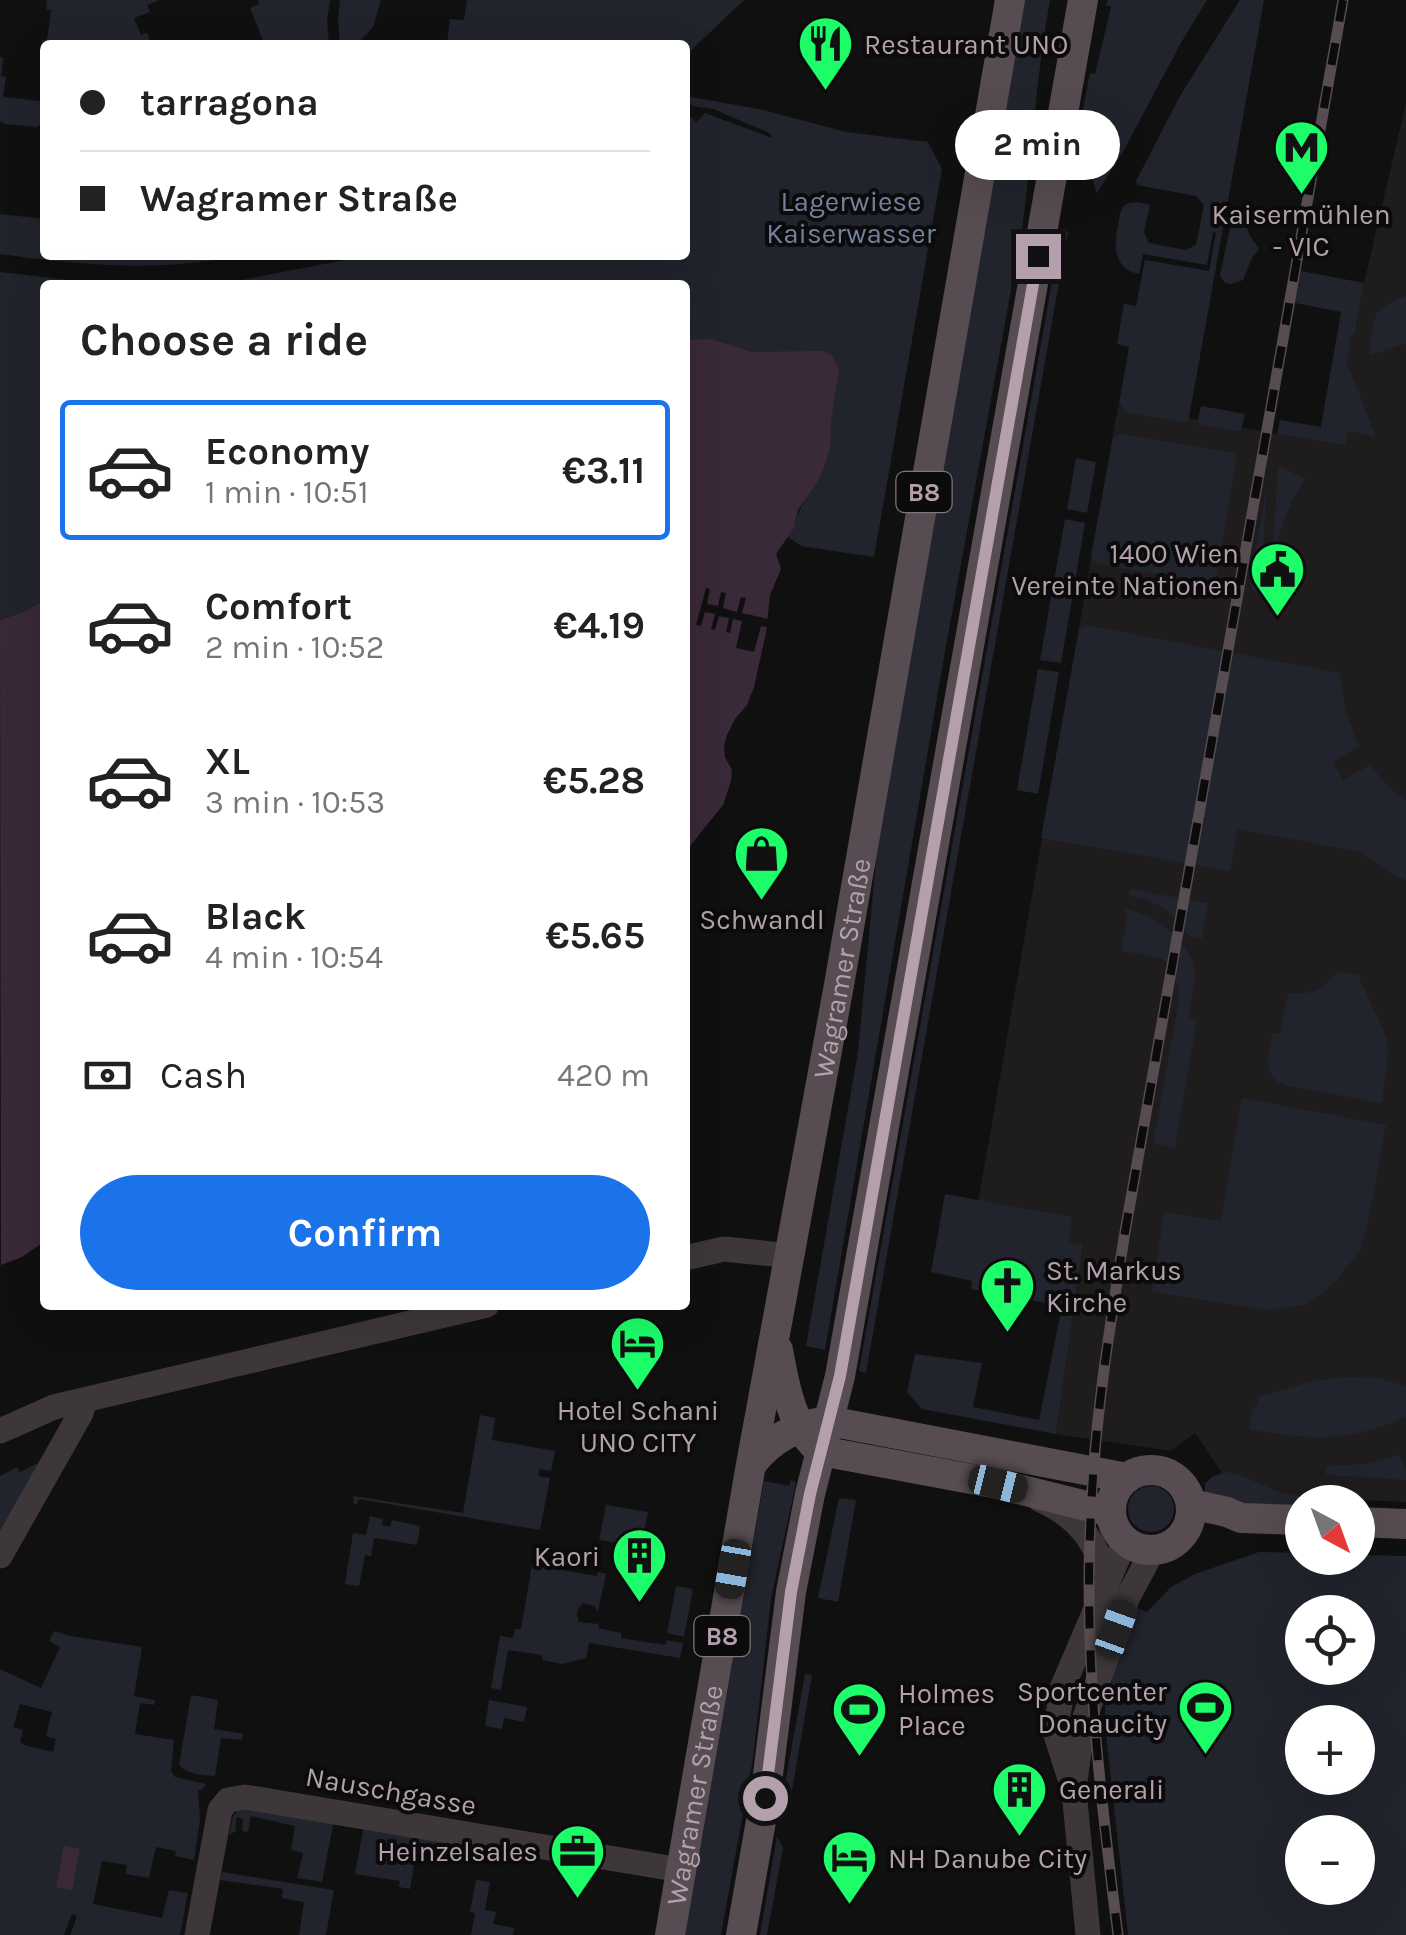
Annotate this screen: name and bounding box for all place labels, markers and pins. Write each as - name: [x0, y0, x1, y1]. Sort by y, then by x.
- restaurant icon: Restaurant UNO: [795, 14, 855, 93]
- place label: Restaurant UNO: [864, 28, 1068, 61]
- metro station icon: Kaisermühlen - VIC: [1271, 118, 1331, 197]
- place label: Kaisermühlen - VIC: [1211, 198, 1391, 263]
- place label: 1400 Wien Vereinte Nationen: [1012, 537, 1239, 602]
- public building icon: 1400 Wien Vereinte Nationen: [1248, 539, 1308, 618]
- shop icon: Schwandl: [732, 823, 792, 902]
- place label: Schwandl: [699, 903, 825, 936]
- place label: St. Markus Kirche: [1046, 1254, 1182, 1319]
- church icon: St. Markus Kirche: [977, 1256, 1037, 1335]
- hotel icon: Hotel Schani UNO CITY: [608, 1314, 668, 1393]
- place label: Hotel Schani UNO CITY: [557, 1394, 719, 1459]
- building icon: Kaori: [609, 1526, 669, 1605]
- place label: Kaori: [534, 1540, 600, 1573]
- place label: Sportcenter Donaucity: [1017, 1675, 1168, 1740]
- place label: Holmes Place: [898, 1677, 995, 1742]
- sports icon: Sportcenter Donaucity: [1176, 1677, 1236, 1756]
- sports icon: Holmes Place: [829, 1679, 889, 1758]
- building icon: Generali: [990, 1759, 1050, 1838]
- place label: Generali: [1059, 1773, 1164, 1806]
- office icon: Heinzelsales: [547, 1821, 607, 1900]
- hotel icon: NH Danube City: [819, 1828, 879, 1907]
- place label: Heinzelsales: [377, 1835, 538, 1868]
- place label: NH Danube City: [888, 1842, 1087, 1875]

